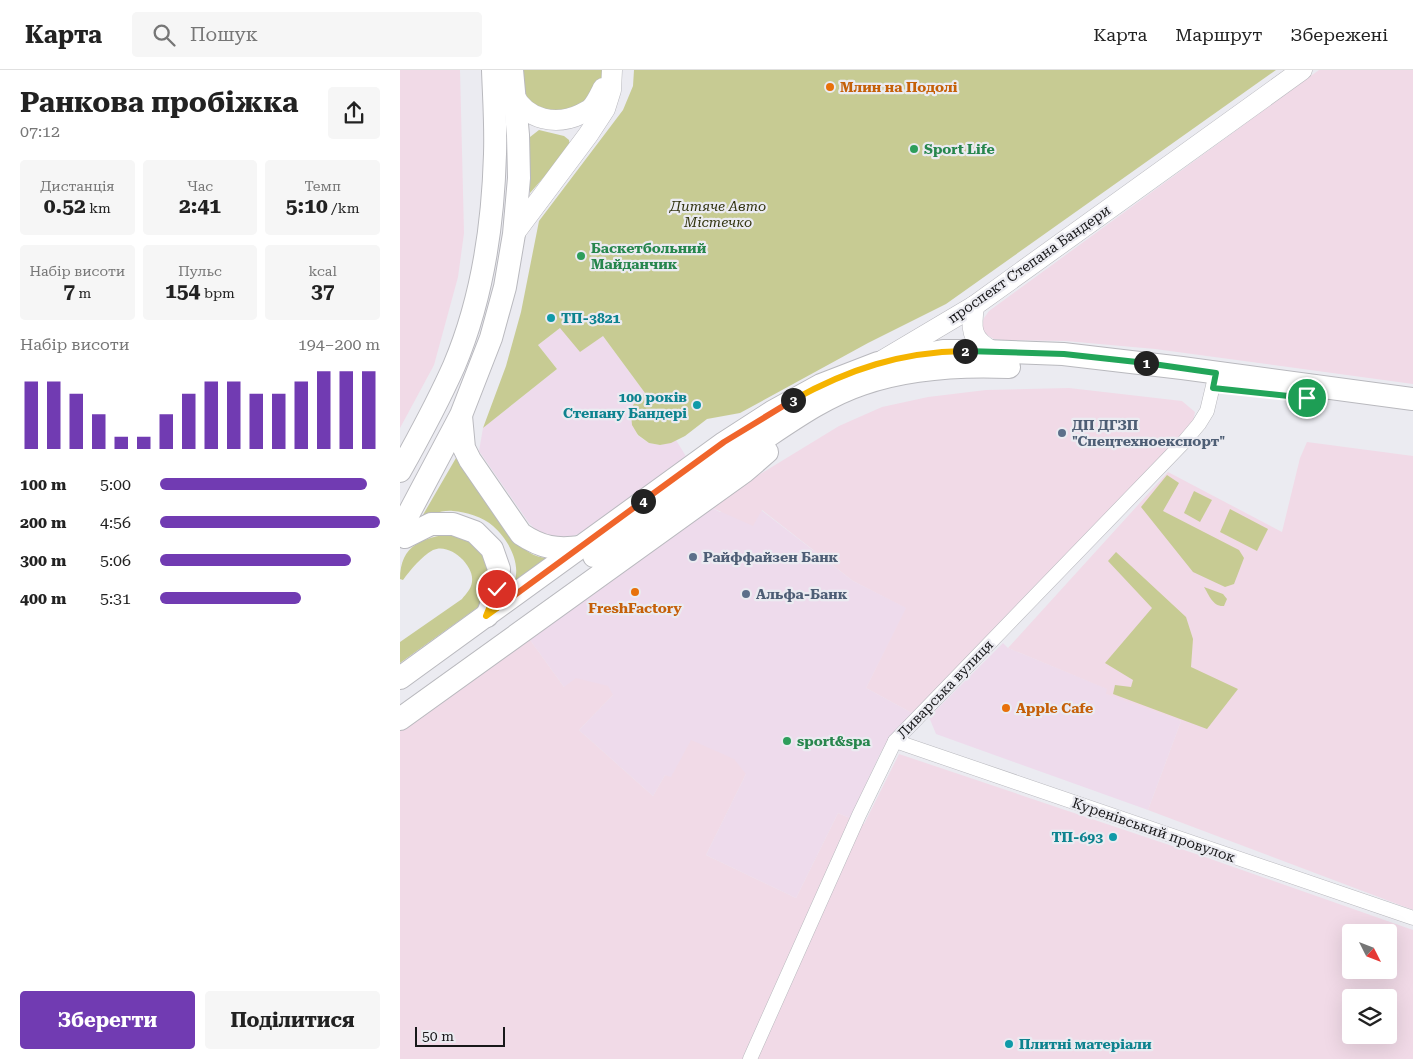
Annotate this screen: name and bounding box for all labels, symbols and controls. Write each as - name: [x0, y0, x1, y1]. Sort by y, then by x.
- search box: [132, 12, 482, 57]
- text: Карта: [25, 21, 102, 49]
- icon: search: [150, 21, 178, 49]
- text: Пошук: [190, 23, 258, 46]
- text: Карта: [1093, 24, 1147, 45]
- text: Маршрут: [1175, 24, 1262, 45]
- text: Збережені: [1290, 24, 1388, 45]
- place label: Млин на Подолі: [840, 79, 958, 95]
- marker: Млин на Подолі: [824, 81, 836, 93]
- text: Ранкова пробіжка: [20, 86, 299, 119]
- button: share: [328, 87, 380, 139]
- text: 07:12: [20, 122, 60, 141]
- place label: Sport Life: [924, 141, 995, 157]
- marker: Sport Life: [908, 143, 920, 155]
- text: Дистанція: [40, 178, 114, 194]
- text: Час: [187, 178, 213, 194]
- text: Темп: [304, 178, 341, 194]
- text: 0.52: [44, 194, 86, 218]
- text: 2:41: [179, 194, 221, 218]
- text: 5:10: [286, 194, 328, 218]
- park label: Дитяче Авто Містечко: [669, 198, 766, 230]
- text: km: [86, 200, 111, 216]
- text: /km: [328, 200, 359, 216]
- street label: проспект Степана Бандери: [945, 202, 1113, 326]
- place label: Баскетбольний Майданчик: [591, 240, 707, 272]
- marker: Баскетбольний Майданчик: [575, 250, 587, 262]
- text: Набір висоти: [29, 263, 125, 279]
- text: Пульс: [178, 263, 222, 279]
- text: kcal: [309, 263, 337, 279]
- text: 7: [63, 279, 75, 303]
- text: 154: [165, 279, 200, 303]
- text: 37: [311, 279, 334, 303]
- text: m: [75, 285, 91, 301]
- text: bpm: [200, 285, 235, 301]
- place label: ТП-3821: [561, 310, 621, 326]
- marker: ТП-3821: [545, 312, 557, 324]
- text: Набір висоти: [20, 335, 130, 354]
- text: 194–200 m: [298, 335, 380, 354]
- pin: 2: [952, 338, 978, 364]
- text: 2: [962, 343, 969, 359]
- pin: 1: [1134, 350, 1158, 376]
- text: 1: [1143, 355, 1150, 371]
- pin: [1286, 377, 1328, 419]
- icon: arrive: [1293, 384, 1321, 412]
- pin: 3: [780, 388, 806, 412]
- place label: 100 років Степану Бандері: [563, 389, 687, 421]
- text: 3: [790, 392, 797, 408]
- marker: 100 років Степану Бандері: [691, 399, 703, 411]
- place label: ДП ДГЗП "Спецтехноекспорт": [1072, 417, 1225, 449]
- marker: ДП ДГЗП "Спецтехноекспорт": [1056, 427, 1068, 439]
- text: 100 m: [20, 475, 66, 494]
- text: 5:00: [100, 475, 131, 494]
- pin: 4: [630, 488, 656, 514]
- text: 4: [640, 493, 647, 509]
- text: 200 m: [20, 513, 66, 532]
- text: 4:56: [100, 513, 131, 532]
- place label: Райффайзен Банк: [703, 549, 839, 565]
- text: 300 m: [20, 551, 66, 570]
- text: 5:06: [100, 551, 131, 570]
- marker: Райффайзен Банк: [687, 551, 699, 563]
- pin: [476, 568, 518, 610]
- icon: check: [483, 575, 511, 603]
- marker: FreshFactory: [629, 586, 641, 598]
- place label: Альфа-Банк: [756, 586, 848, 602]
- marker: Альфа-Банк: [740, 588, 752, 600]
- text: 400 m: [20, 589, 66, 608]
- text: 5:31: [100, 589, 131, 608]
- place label: FreshFactory: [588, 600, 682, 616]
- street label: Ливарська вулиця: [894, 636, 996, 742]
- place label: Apple Cafe: [1016, 700, 1093, 716]
- marker: Apple Cafe: [1000, 702, 1012, 714]
- place label: sport&spa: [797, 733, 871, 749]
- marker: sport&spa: [781, 735, 793, 747]
- street label: Куренівський провулок: [1070, 795, 1238, 866]
- place label: ТП-693: [1051, 829, 1103, 845]
- marker: ТП-693: [1107, 831, 1119, 843]
- north arrow: [1342, 924, 1398, 979]
- map controls: [1342, 924, 1397, 1044]
- button: layers: [1342, 989, 1397, 1044]
- button: Зберегти: [20, 991, 195, 1049]
- button: Поділитися: [205, 991, 380, 1049]
- scale bar: [415, 1024, 505, 1047]
- text: 50 m: [422, 1028, 454, 1044]
- place label: Плитні матеріали: [1019, 1036, 1152, 1052]
- marker: Плитні матеріали: [1003, 1038, 1015, 1050]

